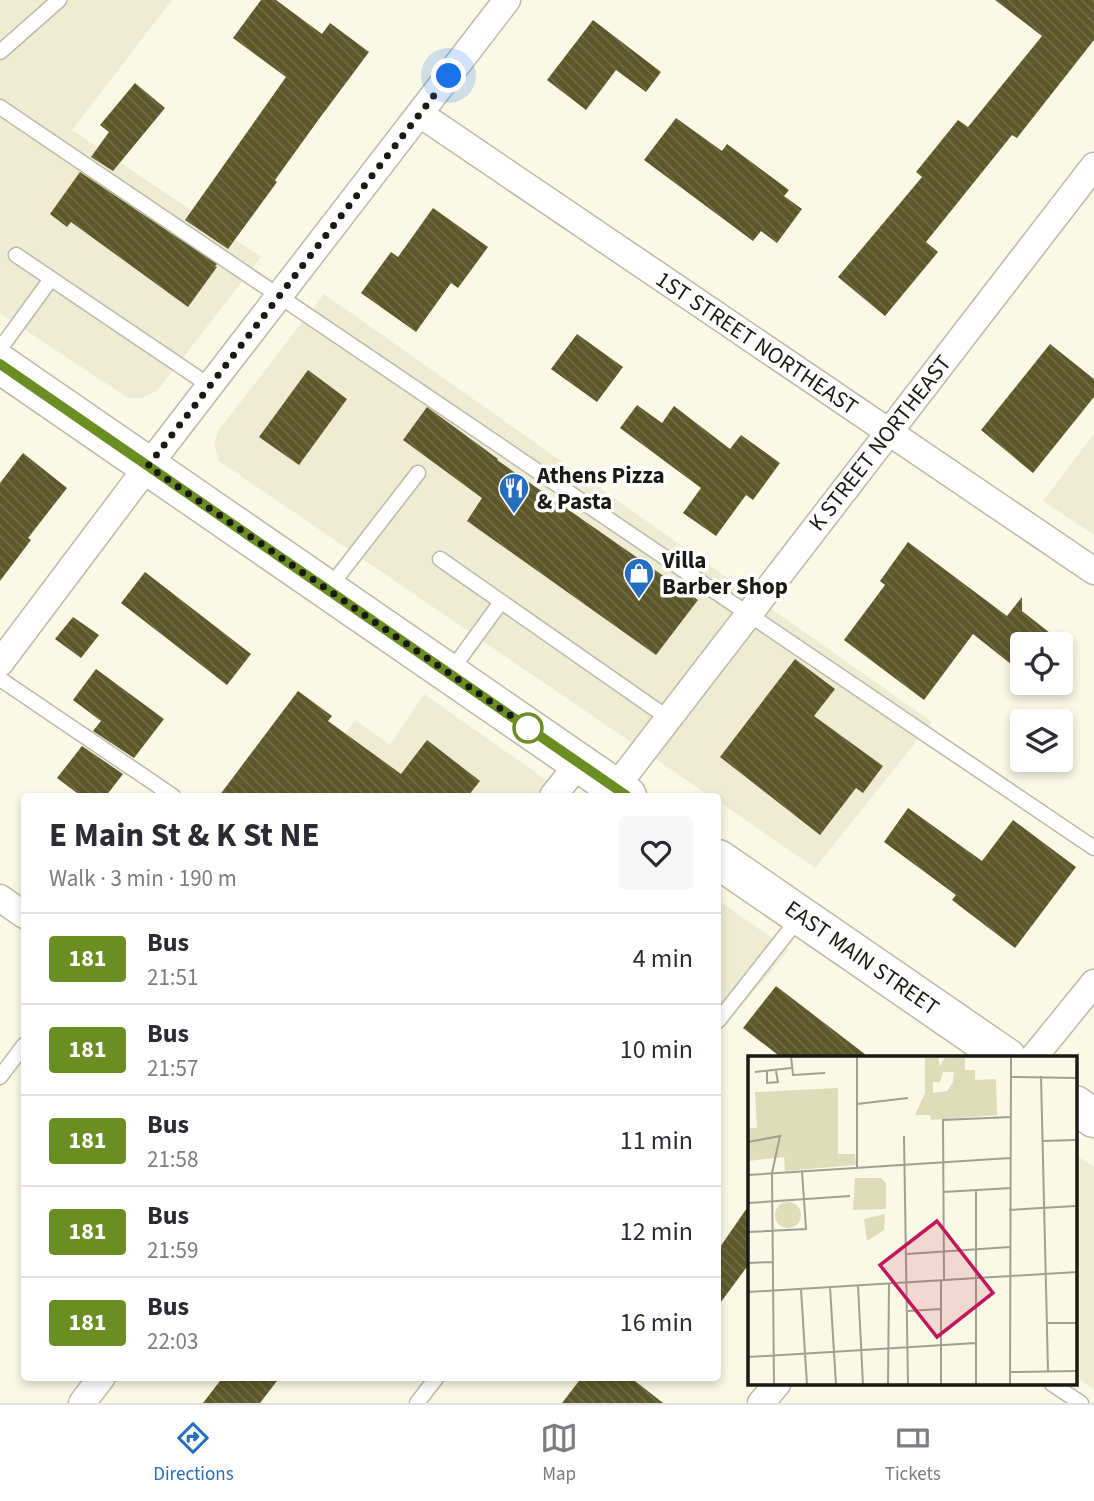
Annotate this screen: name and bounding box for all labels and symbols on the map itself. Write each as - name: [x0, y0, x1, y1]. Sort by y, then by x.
- your location: [431, 58, 466, 93]
- street label: 1ST STREET NORTHEAST: [649, 263, 865, 423]
- street label: K STREET NORTHEAST: [801, 348, 959, 538]
- place label: Athens Pizza & Pasta: [536, 459, 665, 518]
- restaurant icon: Athens Pizza & Pasta: [497, 471, 531, 515]
- place label: Villa Barber Shop: [661, 544, 788, 603]
- shop icon: Villa Barber Shop: [622, 556, 656, 600]
- unlabelled marker: [513, 713, 543, 743]
- street label: EAST MAIN STREET: [778, 892, 946, 1024]
- inset map: [748, 1056, 1076, 1386]

